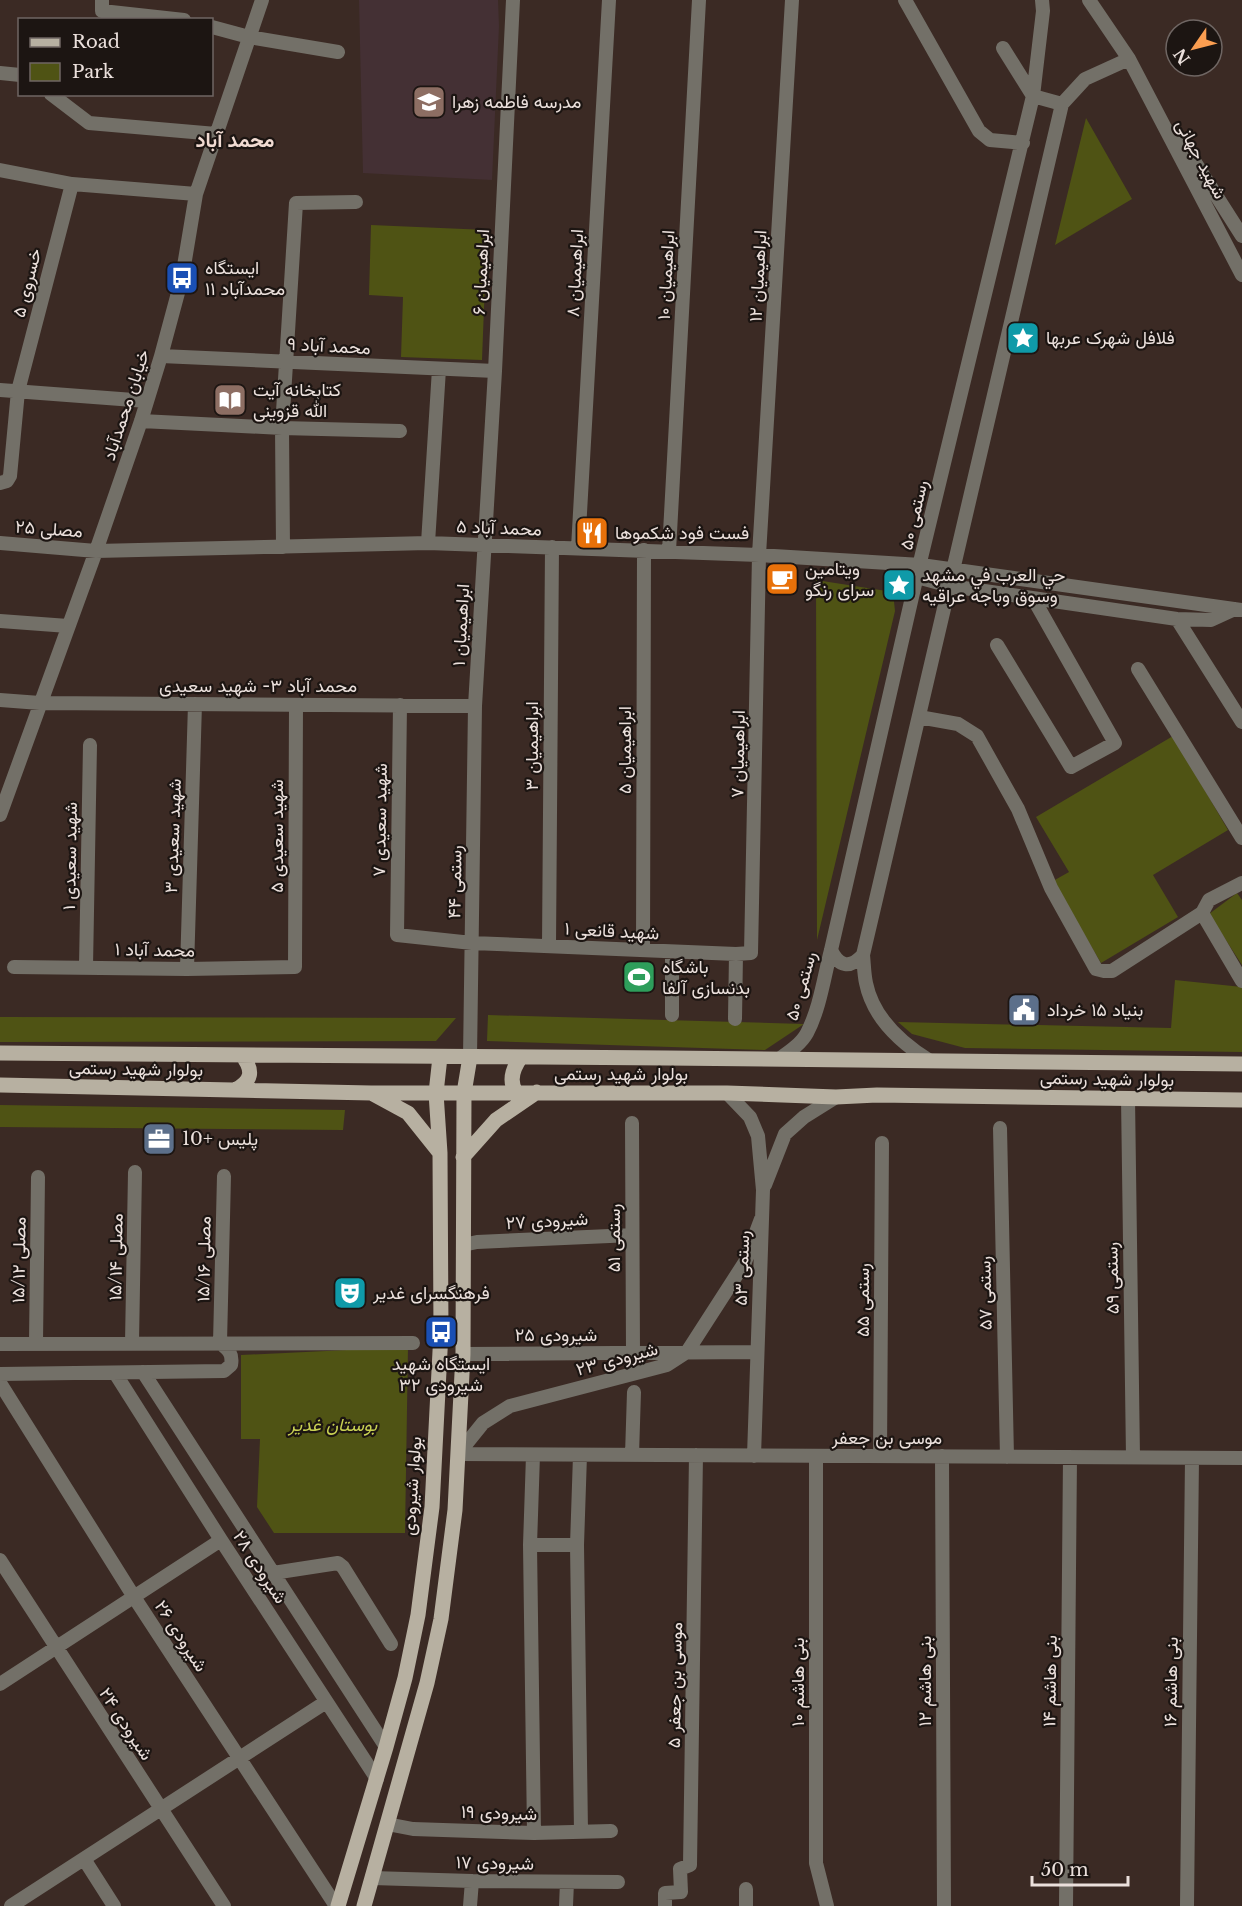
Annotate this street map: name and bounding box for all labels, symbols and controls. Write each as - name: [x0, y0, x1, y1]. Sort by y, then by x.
- legend: [18, 18, 213, 96]
- north arrow: [1164, 18, 1224, 78]
- text: Road: [72, 31, 120, 53]
- text: N: [1169, 45, 1194, 69]
- text: Park: [72, 61, 114, 83]
- school or university icon: مدرسه فاطمه زهرا: [411, 84, 447, 120]
- place label: مدرسه فاطمه زهرا: [452, 91, 581, 113]
- street label: شهید جهانی: [1171, 115, 1231, 203]
- district label: محمد آباد: [196, 128, 275, 152]
- street label: ابراهیمیان ۶: [468, 228, 494, 316]
- street label: ابراهیمیان ۸: [562, 229, 588, 317]
- street label: ابراهیمیان ۱۰: [653, 229, 679, 321]
- street label: ابراهیمیان ۱۲: [745, 230, 771, 322]
- street label: خسروی ۵: [8, 246, 46, 320]
- place label: ایستگاه محمدآباد ۱۱: [205, 257, 285, 300]
- bus stop icon: ایستگاه محمدآباد ۱۱: [164, 260, 200, 296]
- place icon: فلافل شهرک عربها: [1005, 320, 1041, 356]
- place label: فلافل شهرک عربها: [1046, 327, 1175, 349]
- street label: محمد آباد ۹: [287, 333, 371, 359]
- street label: خیابان محمدآباد: [98, 347, 154, 463]
- place label: کتابخانه آیت الله قزوینی: [253, 379, 341, 422]
- library icon: کتابخانه آیت الله قزوینی: [212, 382, 248, 418]
- street label: رستمی ۵۰: [895, 478, 933, 552]
- restaurant icon: فست فود شکموها: [574, 515, 610, 551]
- street label: مصلی ۲۵: [14, 516, 84, 542]
- street label: محمد آباد ۵: [456, 516, 542, 540]
- place label: فست فود شکموها: [615, 522, 749, 544]
- place label: ویتامین سرای رنگو: [805, 558, 874, 601]
- cafe icon: ویتامین سرای رنگو: [764, 561, 800, 597]
- place label: حي العرب في مشهد وسوق وباجه عراقيه: [922, 564, 1065, 607]
- place icon: حي العرب في مشهد وسوق وباجه عراقيه: [881, 567, 917, 603]
- street label: ابراهیمیان ۱: [448, 583, 474, 667]
- street label: محمد آباد ۳- شهید سعیدی: [159, 675, 357, 697]
- street label: ابراهیمیان ۳: [521, 701, 543, 791]
- street label: ابراهیمیان ۵: [614, 706, 636, 794]
- street label: ابراهیمیان ۷: [726, 710, 750, 798]
- street label: شهید سعیدی ۷: [368, 763, 392, 877]
- street label: شهید سعیدی ۳: [160, 778, 186, 894]
- street label: شهید سعیدی ۵: [266, 779, 288, 893]
- street label: شهید سعیدی ۱: [58, 802, 82, 910]
- street label: رستمی ۴۴: [443, 845, 467, 919]
- street label: شهید قانعی ۱: [564, 918, 660, 944]
- street label: محمد آباد ۱: [115, 938, 195, 962]
- street label: رستمی ۵۰: [781, 949, 821, 1023]
- place label: باشگاه بدنسازی آلفا: [662, 956, 750, 999]
- sports icon: باشگاه بدنسازی آلفا: [621, 959, 657, 995]
- public building icon: بنیاد ۱۵ خرداد: [1006, 992, 1042, 1028]
- place label: بنیاد ۱۵ خرداد: [1047, 999, 1143, 1021]
- street label: بولوار شهید رستمی: [69, 1057, 203, 1081]
- street label: بولوار شهید رستمی: [554, 1063, 688, 1085]
- street label: بولوار شهید رستمی: [1040, 1067, 1174, 1091]
- office icon: پلیس +10: [141, 1121, 177, 1157]
- place label: پلیس +10: [182, 1128, 258, 1151]
- street label: رستمی ۵۱: [603, 1204, 625, 1272]
- street label: شیرودی ۲۷: [505, 1208, 589, 1234]
- street label: مصلی ۱۵/۱۴: [104, 1213, 128, 1301]
- street label: مصلی ۱۵/۱۶: [192, 1216, 216, 1302]
- street label: مصلی ۱۵/۱۲: [7, 1217, 31, 1303]
- street label: رستمی ۵۳: [730, 1230, 754, 1306]
- street label: رستمی ۵۹: [1100, 1242, 1124, 1314]
- street label: رستمی ۵۷: [973, 1256, 997, 1330]
- street label: رستمی ۵۵: [852, 1263, 874, 1337]
- theatre icon: فرهنگسرای غدیر: [332, 1275, 368, 1311]
- place label: فرهنگسرای غدیر: [372, 1282, 490, 1304]
- bus stop icon: ایستگاه شهید شیرودی ۳۲: [423, 1314, 459, 1350]
- street label: شیرودی ۲۵: [515, 1324, 597, 1346]
- street label: شیرودی ۲۳: [574, 1338, 660, 1380]
- place label: ایستگاه شهید شیرودی ۳۲: [392, 1353, 490, 1396]
- park label: بوستان غدیر: [288, 1414, 378, 1436]
- street label: موسی بن جعفر: [831, 1427, 942, 1449]
- street label: بولوار شیرودی: [398, 1436, 426, 1536]
- street label: شیرودی ۲۸: [228, 1526, 292, 1608]
- street label: شیرودی ۲۶: [150, 1596, 212, 1676]
- street label: موسی بن جعفر ۵: [663, 1622, 687, 1748]
- street label: بنی هاشم ۱۴: [1038, 1635, 1063, 1727]
- street label: بنی هاشم ۱۲: [914, 1636, 937, 1726]
- street label: بنی هاشم ۱۰: [787, 1637, 810, 1727]
- street label: بنی هاشم ۱۶: [1159, 1637, 1184, 1727]
- street label: شیرودی ۲۴: [94, 1684, 158, 1764]
- street label: شیرودی ۱۹: [460, 1801, 538, 1825]
- scale bar: [1032, 1849, 1128, 1887]
- street label: شیرودی ۱۷: [456, 1851, 534, 1875]
- text: 50 m: [1041, 1859, 1089, 1881]

